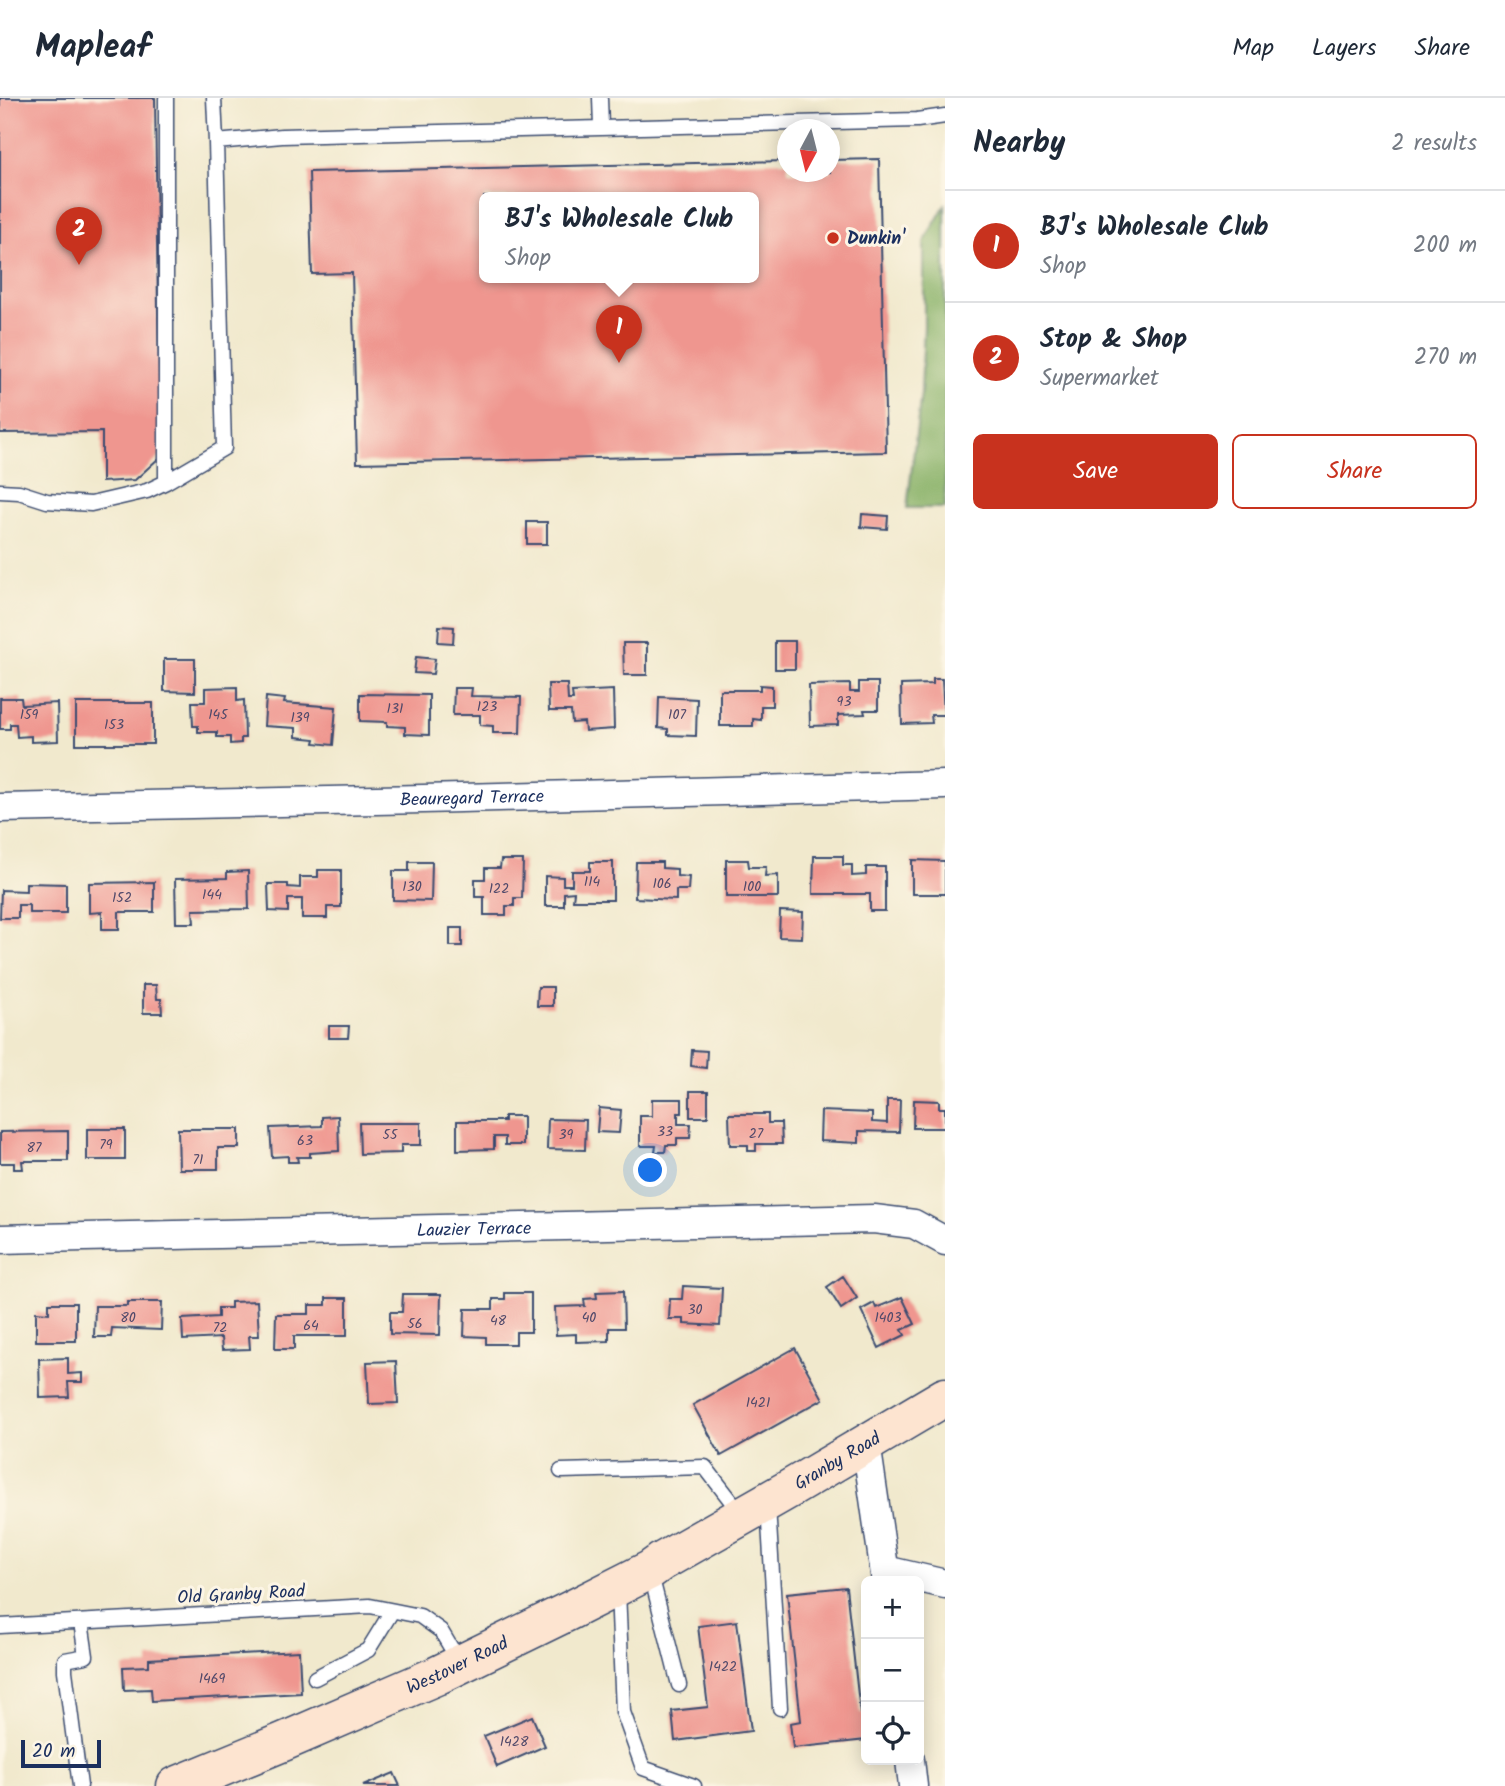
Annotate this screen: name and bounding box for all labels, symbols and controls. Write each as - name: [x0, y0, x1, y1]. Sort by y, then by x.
- text: Mapleaf: [35, 22, 151, 75]
- text: Map: [1232, 29, 1274, 68]
- text: Layers: [1312, 29, 1376, 68]
- text: Share: [1414, 29, 1470, 68]
- north arrow: [777, 119, 840, 182]
- text: Nearby: [973, 120, 1065, 168]
- text: 2 results: [1391, 126, 1477, 162]
- popup: [479, 192, 759, 283]
- text: BJ's Wholesale Club: [505, 199, 733, 241]
- pin: 2: [56, 207, 102, 265]
- text: BJ's Wholesale Club: [1040, 207, 1269, 249]
- place label: Dunkin': [847, 225, 906, 254]
- text: 1: [993, 228, 999, 264]
- text: 200 m: [1413, 228, 1477, 264]
- marker: Dunkin': [825, 230, 841, 246]
- text: Shop: [505, 241, 551, 277]
- text: Shop: [1040, 249, 1086, 285]
- pin: 1: [596, 305, 642, 363]
- text: Stop & Shop: [1040, 319, 1187, 361]
- text: 2: [989, 340, 1003, 376]
- text: 270 m: [1414, 340, 1477, 376]
- text: Supermarket: [1040, 361, 1159, 397]
- button: Save: [973, 434, 1218, 509]
- button: Share: [1232, 434, 1477, 509]
- house number: 93: [837, 691, 851, 713]
- house number: 123: [477, 696, 497, 718]
- house number: 131: [387, 698, 403, 720]
- house number: 159: [20, 704, 39, 726]
- house number: 145: [208, 704, 229, 726]
- house number: 107: [668, 704, 686, 726]
- house number: 139: [290, 707, 310, 729]
- house number: 153: [104, 714, 124, 736]
- street label: Beauregard Terrace: [400, 783, 544, 815]
- house number: 114: [584, 871, 601, 893]
- house number: 106: [652, 873, 672, 895]
- house number: 130: [402, 876, 422, 898]
- house number: 100: [743, 876, 761, 898]
- house number: 122: [489, 878, 509, 900]
- house number: 144: [202, 884, 222, 906]
- house number: 152: [112, 887, 132, 909]
- house number: 33: [657, 1121, 673, 1143]
- house number: 27: [749, 1123, 764, 1145]
- house number: 55: [382, 1124, 399, 1146]
- house number: 39: [559, 1124, 574, 1146]
- house number: 63: [297, 1130, 313, 1152]
- house number: 79: [99, 1134, 113, 1156]
- house number: 87: [27, 1137, 42, 1159]
- house number: 71: [193, 1149, 203, 1171]
- your location: [633, 1153, 667, 1187]
- street label: Lauzier Terrace: [416, 1215, 532, 1246]
- house number: 30: [688, 1299, 703, 1321]
- house number: 80: [120, 1307, 136, 1329]
- house number: 40: [582, 1307, 596, 1329]
- house number: 1403: [874, 1307, 902, 1329]
- house number: 48: [490, 1310, 507, 1332]
- house number: 56: [407, 1313, 423, 1335]
- house number: 64: [303, 1315, 319, 1337]
- house number: 72: [213, 1317, 227, 1339]
- house number: 1421: [746, 1392, 770, 1414]
- street label: Granby Road: [789, 1425, 888, 1499]
- map controls: [861, 1576, 924, 1765]
- button: +: [861, 1576, 924, 1639]
- street label: Old Granby Road: [176, 1578, 307, 1613]
- street label: Westover Road: [402, 1629, 515, 1703]
- button: −: [861, 1639, 924, 1702]
- house number: 1422: [709, 1656, 737, 1678]
- house number: 1469: [199, 1668, 226, 1690]
- button: locate: [861, 1702, 924, 1765]
- house number: 1428: [500, 1731, 529, 1753]
- scale bar: [21, 1737, 102, 1769]
- text: 20 m: [32, 1737, 75, 1767]

